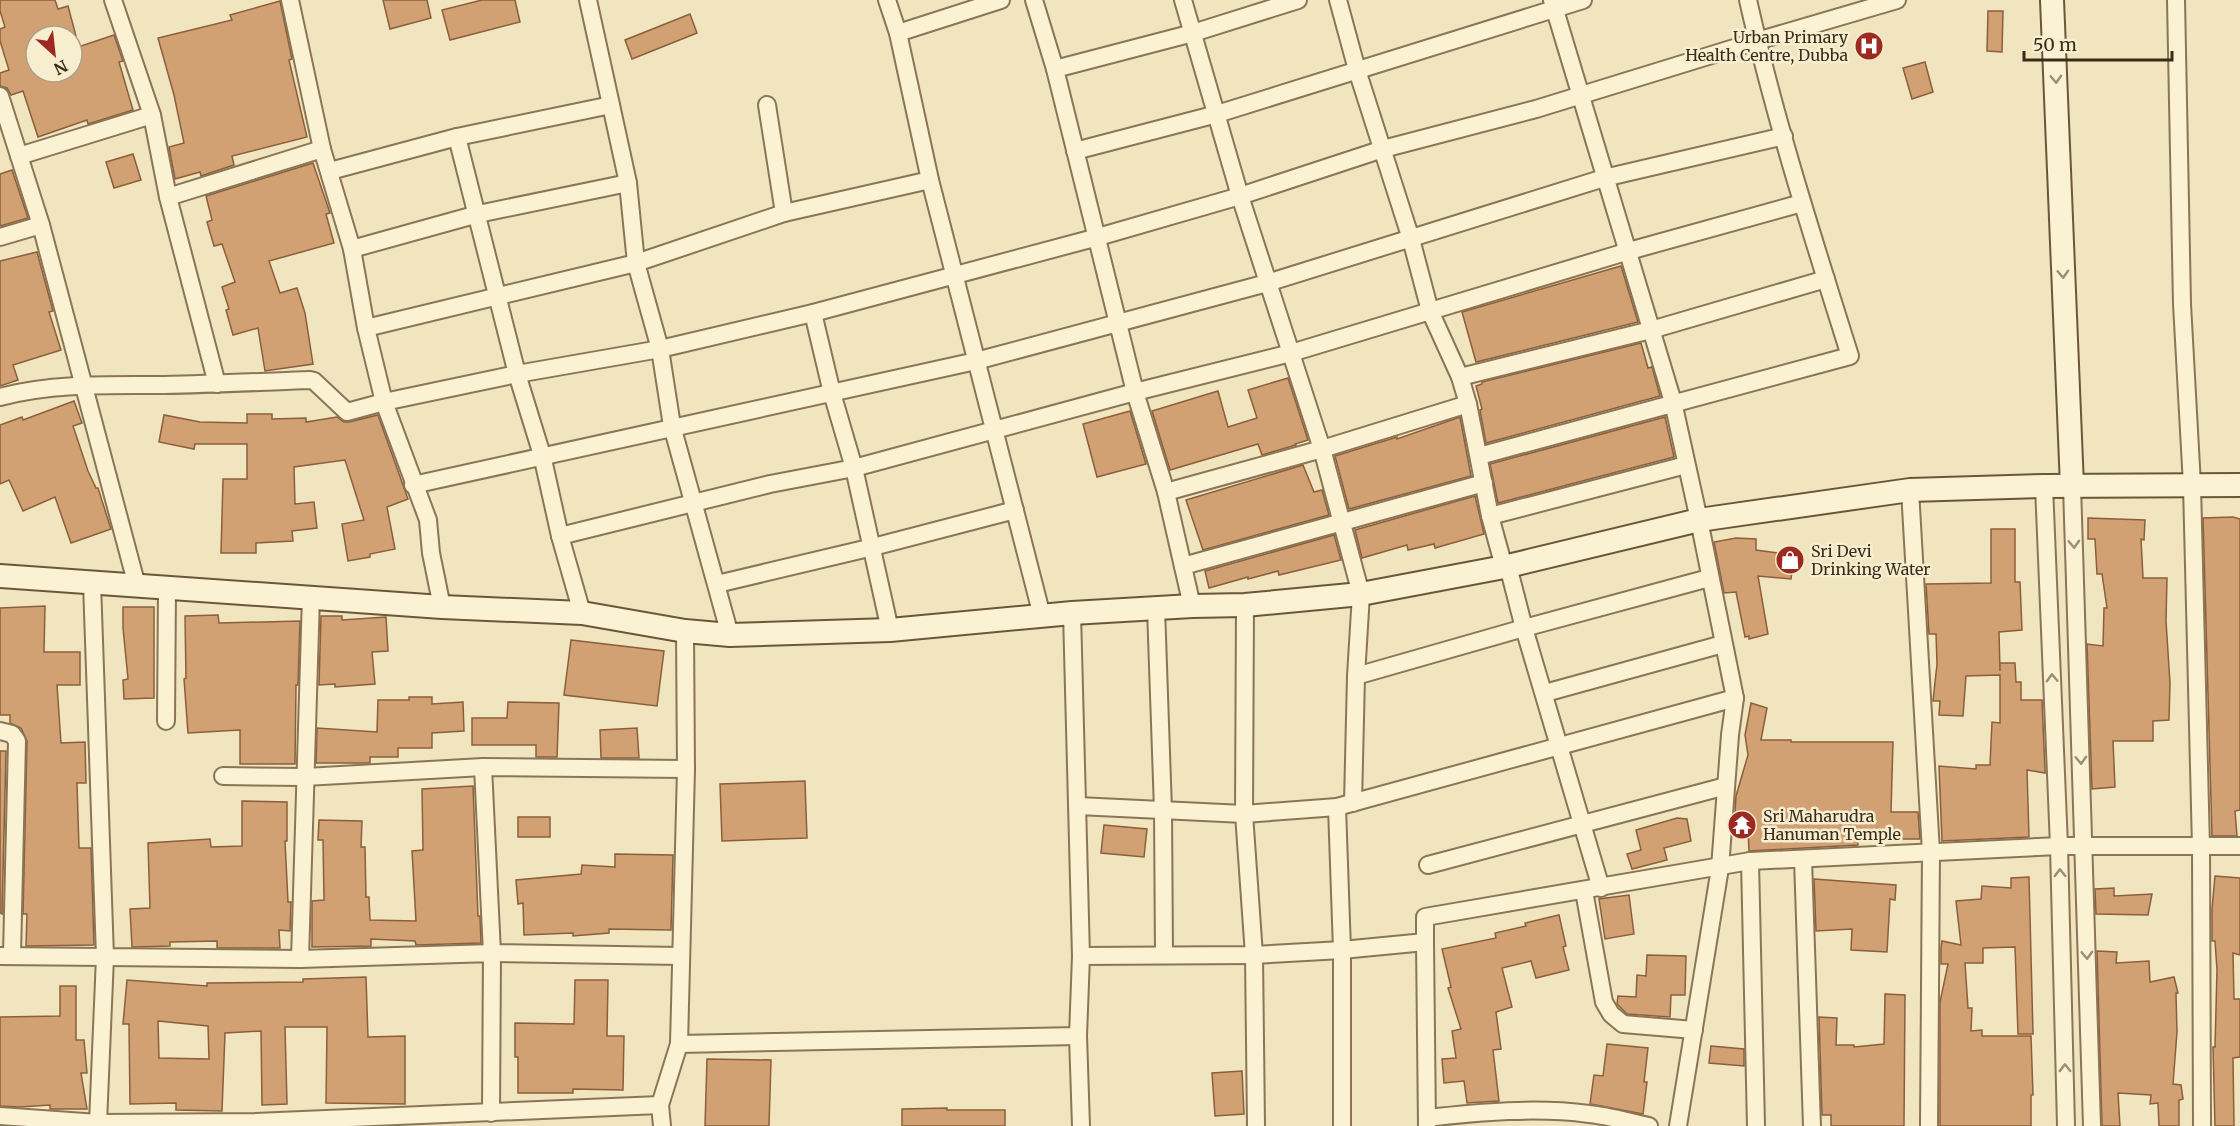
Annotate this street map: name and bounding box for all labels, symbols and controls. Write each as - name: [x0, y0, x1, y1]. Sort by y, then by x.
- north arrow: [24, 24, 84, 84]
- scale bar: [2024, 24, 2172, 62]
- place label: Urban Primary Health Centre, Dubba: [1685, 27, 1849, 65]
- hospital icon: Urban Primary Health Centre, Dubba: [1853, 30, 1885, 62]
- text: 50 m: [2033, 33, 2077, 56]
- text: N: [50, 56, 71, 79]
- one-way arrow: [2049, 75, 2062, 84]
- one-way arrow: [2057, 270, 2070, 279]
- one-way arrow: [2067, 540, 2080, 549]
- place label: Sri Devi Drinking Water: [1811, 541, 1931, 579]
- shop icon: Sri Devi Drinking Water: [1774, 544, 1806, 576]
- one-way arrow: [2045, 673, 2058, 682]
- one-way arrow: [2074, 756, 2087, 765]
- place label: Sri Maharudra Hanuman Temple: [1763, 806, 1901, 844]
- temple icon: Sri Maharudra Hanuman Temple: [1726, 809, 1758, 841]
- one-way arrow: [2053, 868, 2066, 877]
- one-way arrow: [2081, 951, 2093, 960]
- one-way arrow: [2058, 1063, 2071, 1072]

